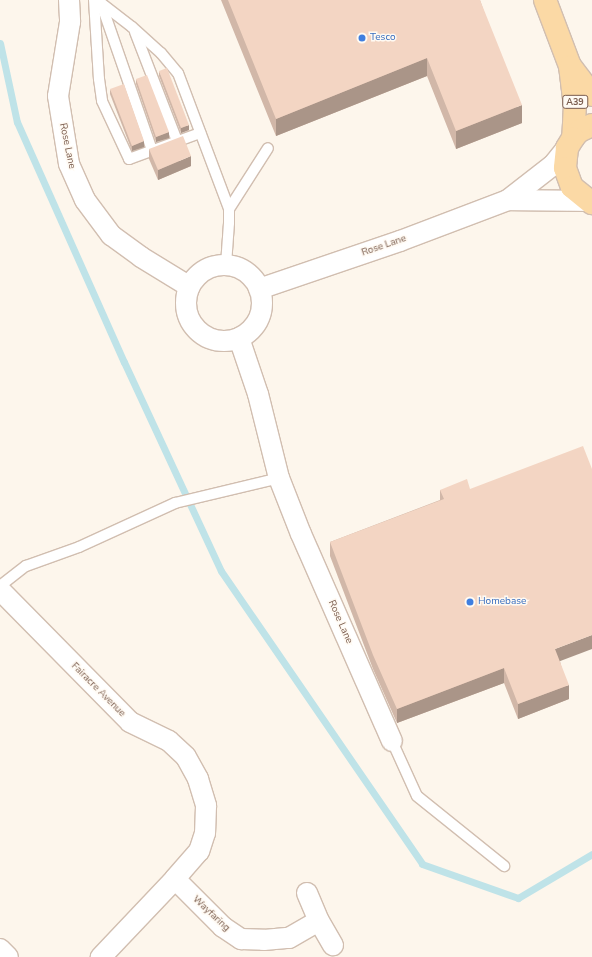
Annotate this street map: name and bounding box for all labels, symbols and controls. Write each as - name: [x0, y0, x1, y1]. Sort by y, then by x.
- place label: Tesco: [370, 32, 395, 44]
- marker: Tesco: [357, 33, 367, 43]
- road number: A39: [562, 95, 588, 109]
- street label: Rose Lane: [56, 122, 78, 170]
- street label: Rose Lane: [360, 233, 408, 259]
- place label: Homebase: [478, 596, 526, 608]
- marker: Homebase: [465, 597, 475, 607]
- street label: Rose Lane: [325, 598, 355, 646]
- street label: Fairacre Avenue: [68, 660, 128, 720]
- street label: Wayfaring: [190, 894, 232, 934]

